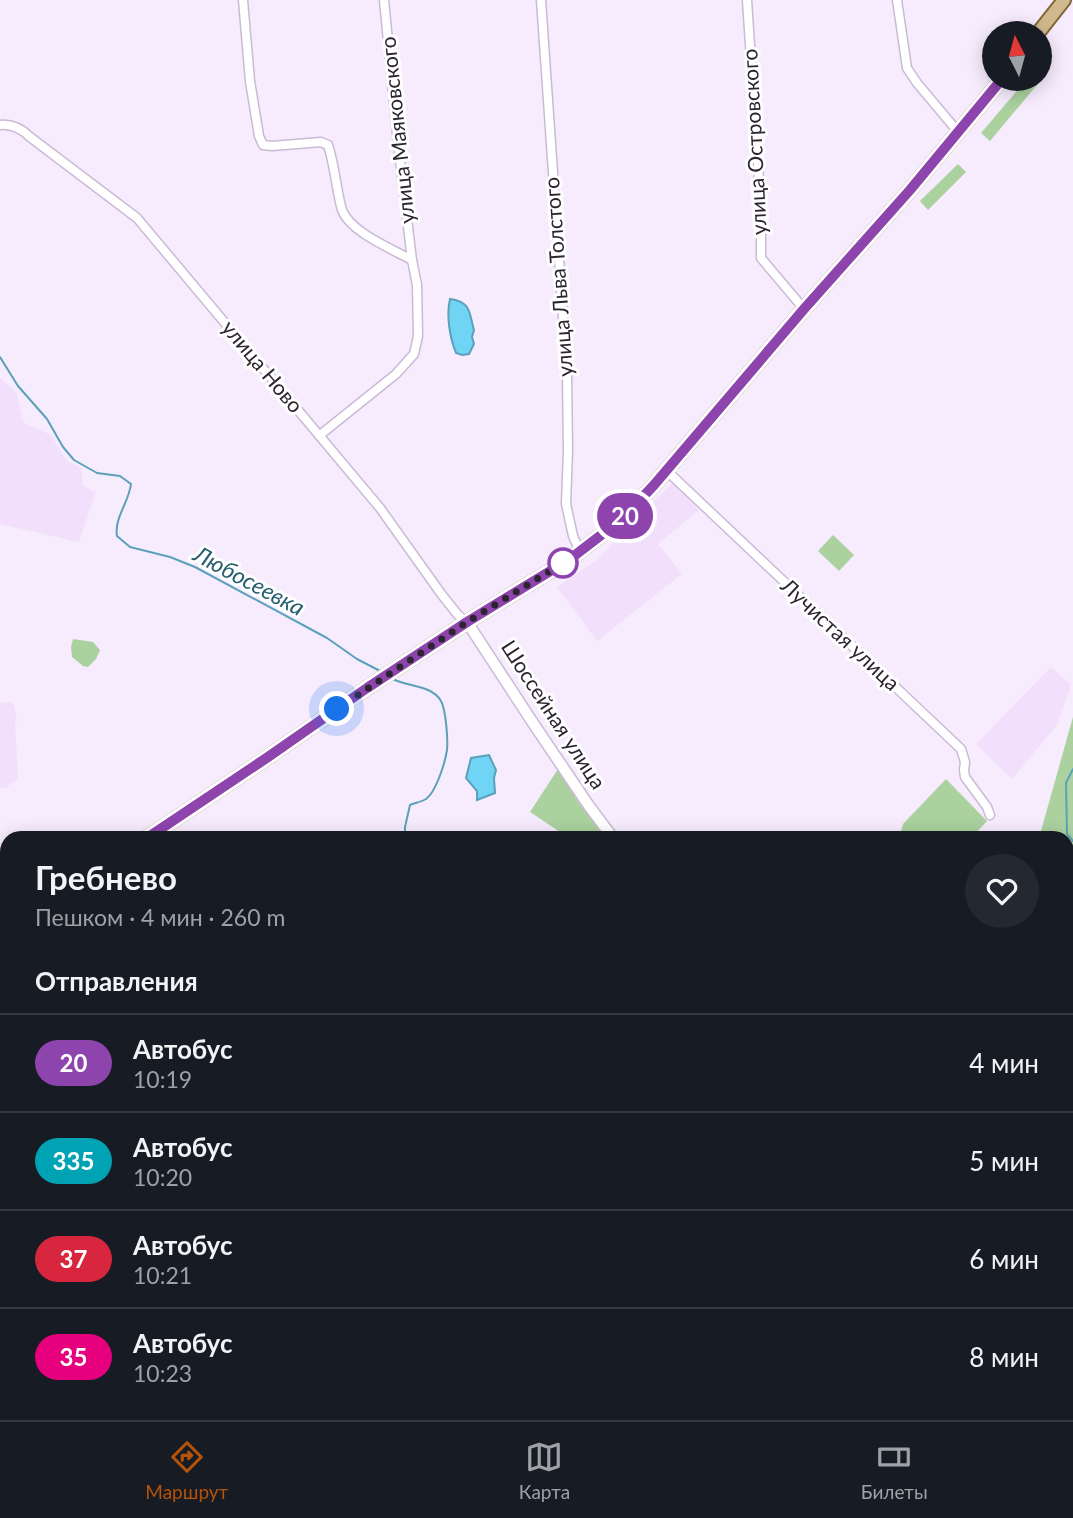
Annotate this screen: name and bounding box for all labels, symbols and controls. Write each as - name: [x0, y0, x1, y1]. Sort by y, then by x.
- north arrow: [982, 21, 1052, 91]
- map controls: [982, 21, 1052, 91]
- street label: улица Маяковского: [374, 35, 419, 225]
- street label: улица Островского: [736, 48, 771, 236]
- street label: улица Льва Толстого: [538, 176, 577, 378]
- street label: улица Ново: [217, 315, 309, 417]
- line badge: 20: [594, 493, 656, 539]
- text: 20: [611, 501, 639, 530]
- water label: Любосеевка: [188, 539, 310, 621]
- unlabelled marker: [548, 548, 578, 578]
- street label: Лучистая улица: [776, 572, 905, 695]
- street label: Шоссейная улица: [497, 635, 612, 793]
- your location: [319, 691, 354, 726]
- button: heart: [965, 854, 1039, 928]
- text: Гребнево: [35, 857, 177, 897]
- text: Пешком · 4 мин · 260 m: [35, 903, 285, 931]
- text: Отправления: [35, 965, 198, 997]
- text: Автобус: [133, 1033, 232, 1065]
- text: 4 мин: [969, 1047, 1039, 1079]
- text: 20: [60, 1048, 87, 1077]
- text: 10:19: [133, 1065, 192, 1093]
- text: Автобус: [133, 1131, 232, 1163]
- text: 5 мин: [969, 1145, 1039, 1177]
- text: 335: [53, 1146, 94, 1175]
- text: 10:20: [133, 1163, 192, 1191]
- text: Автобус: [133, 1229, 232, 1261]
- text: 6 мин: [969, 1243, 1039, 1275]
- text: 37: [60, 1244, 87, 1273]
- text: 10:21: [133, 1261, 192, 1289]
- text: Автобус: [133, 1327, 232, 1359]
- text: 8 мин: [969, 1341, 1039, 1373]
- text: 35: [60, 1342, 87, 1371]
- text: 10:23: [133, 1359, 192, 1387]
- tab: Маршрут: [145, 1438, 228, 1503]
- tab: Карта: [519, 1438, 570, 1503]
- tab: Билеты: [861, 1438, 928, 1503]

